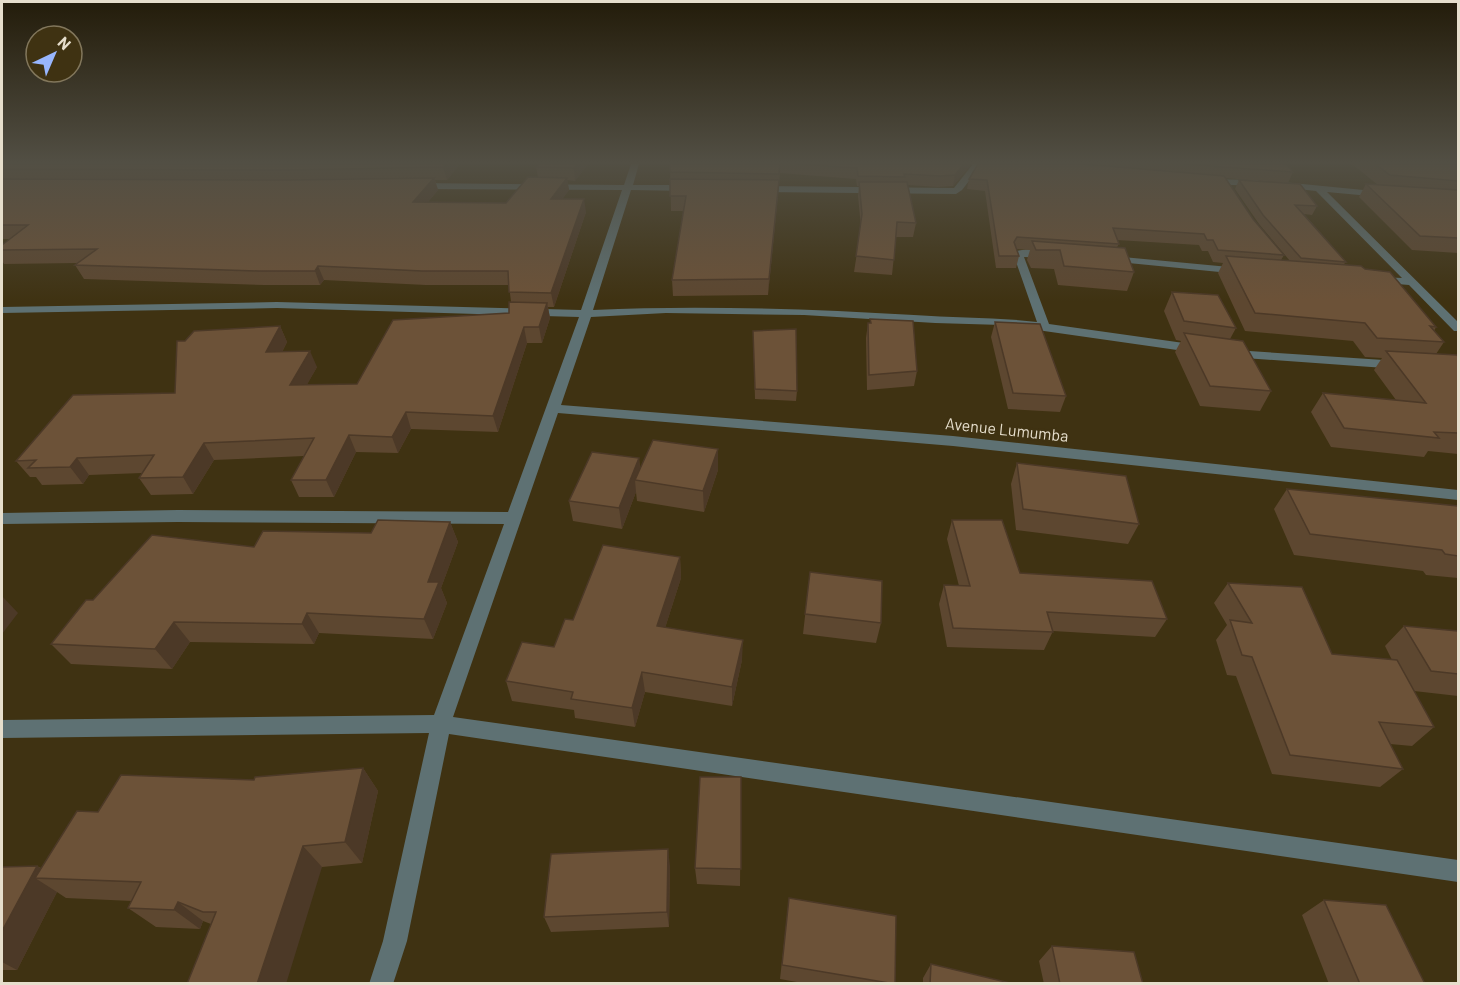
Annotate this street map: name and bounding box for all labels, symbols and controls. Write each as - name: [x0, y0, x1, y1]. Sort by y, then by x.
- north arrow: [24, 24, 84, 84]
- text: N: [54, 32, 75, 53]
- street label: Avenue Lumumba: [945, 413, 1069, 445]

